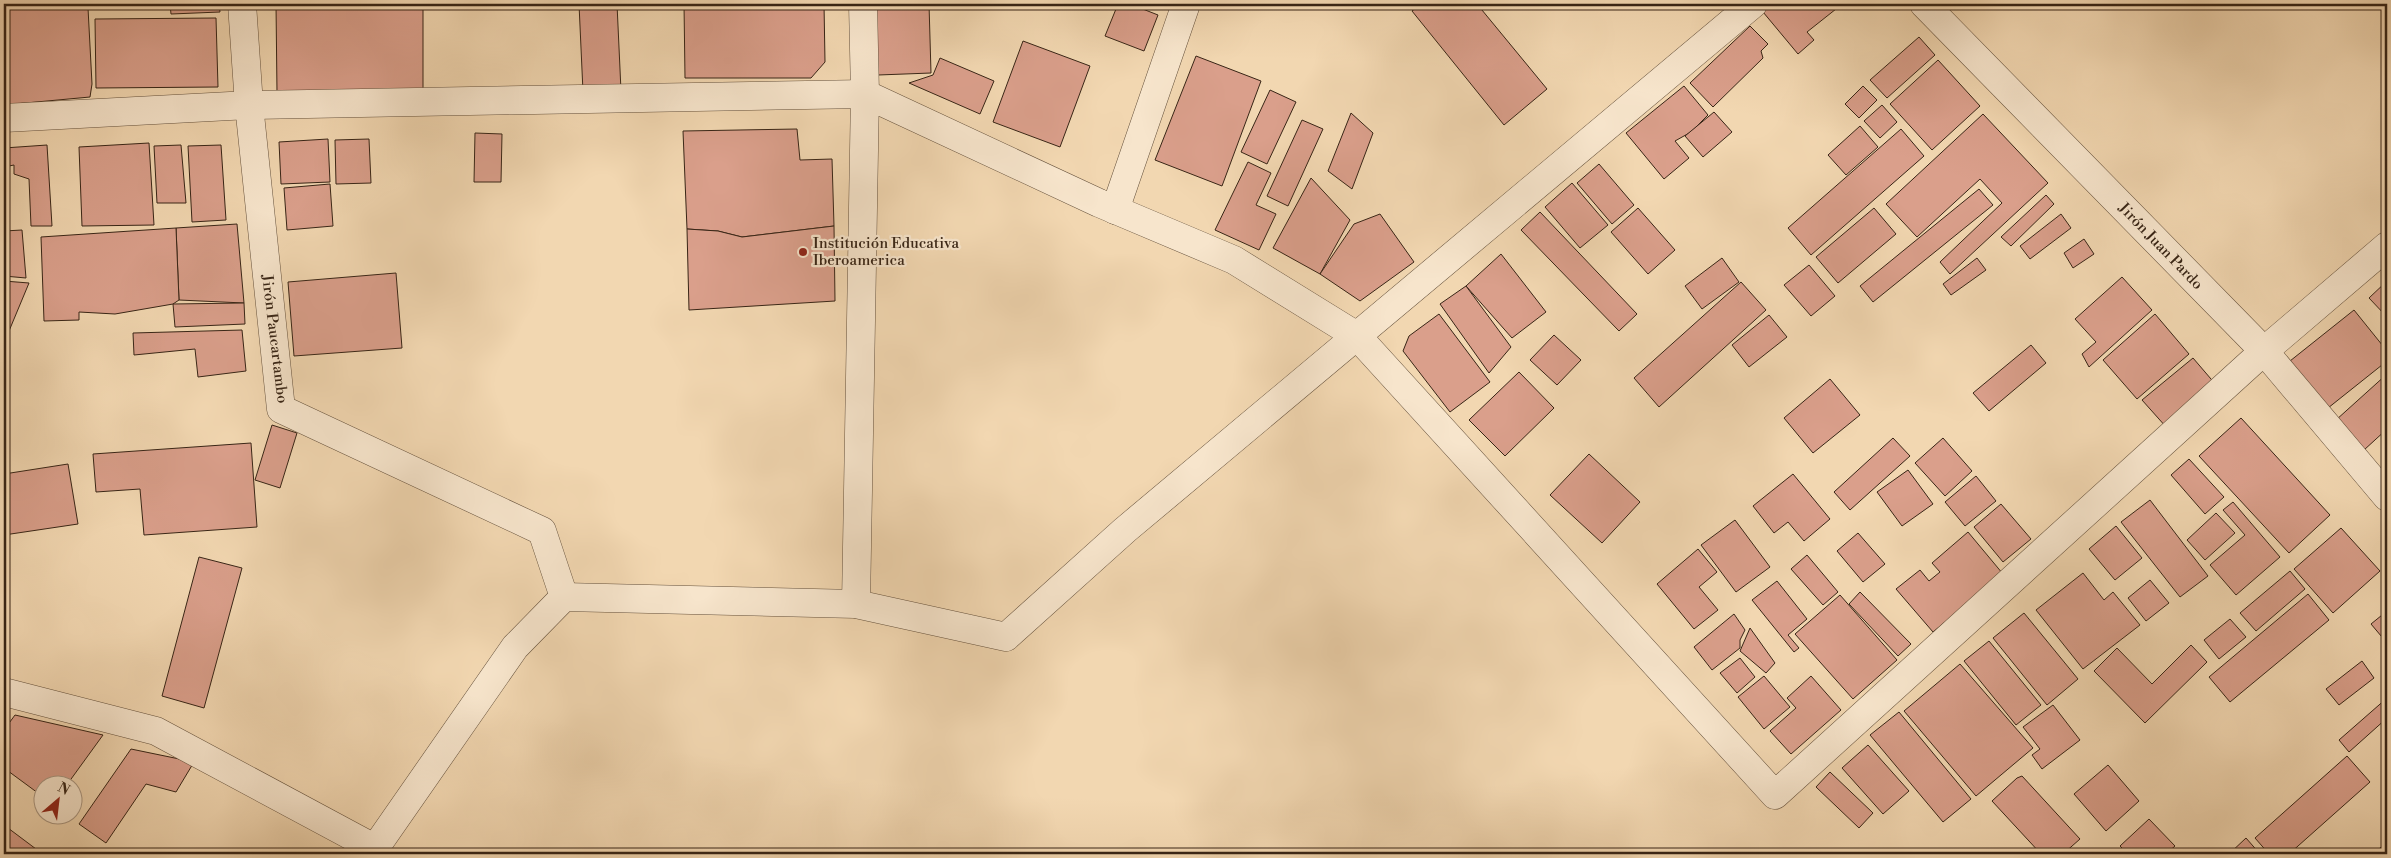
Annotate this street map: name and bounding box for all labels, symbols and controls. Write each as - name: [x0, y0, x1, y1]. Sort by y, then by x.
- street label: Jirón Juan Pardo: [2114, 198, 2207, 294]
- place label: Institución Educativa Iberoamerica: [813, 234, 960, 270]
- marker: Institución Educativa Iberoamerica: [797, 246, 809, 258]
- street label: Jirón Paucartambo: [257, 273, 292, 405]
- north arrow: [32, 776, 82, 826]
- text: N: [55, 779, 73, 800]

